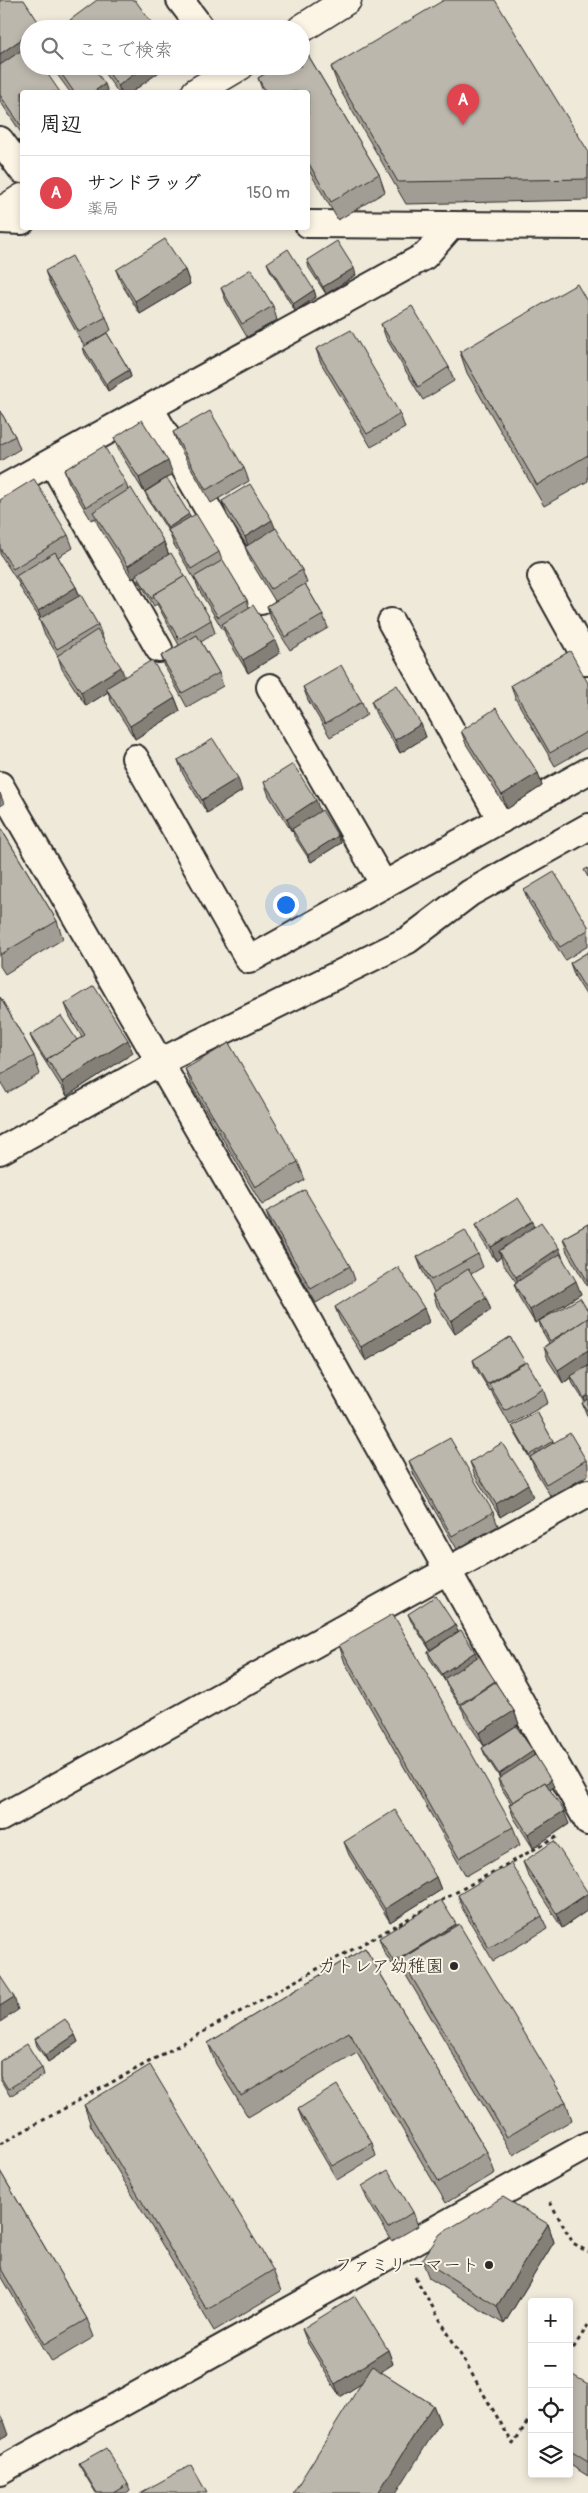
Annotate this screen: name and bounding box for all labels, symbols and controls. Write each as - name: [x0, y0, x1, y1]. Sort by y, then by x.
- search box: [20, 20, 310, 75]
- icon: search: [38, 34, 66, 62]
- text: ここで検索: [78, 38, 173, 62]
- pin: A: [447, 84, 479, 125]
- text: 周辺: [40, 111, 82, 138]
- text: サンドラッグ: [87, 171, 201, 195]
- text: A: [51, 183, 61, 203]
- text: 150 m: [246, 183, 290, 203]
- text: 薬局: [87, 199, 119, 219]
- your location: [273, 892, 299, 918]
- place label: カトレア幼稚園: [318, 1955, 444, 1978]
- marker: カトレア幼稚園: [448, 1960, 460, 1972]
- place label: ファミリーマート: [335, 2254, 479, 2277]
- marker: ファミリーマート: [483, 2259, 495, 2271]
- map controls: [528, 2298, 573, 2478]
- button: +: [528, 2298, 573, 2343]
- button: −: [528, 2343, 573, 2388]
- button: locate: [528, 2388, 573, 2433]
- button: layers: [528, 2433, 573, 2478]

